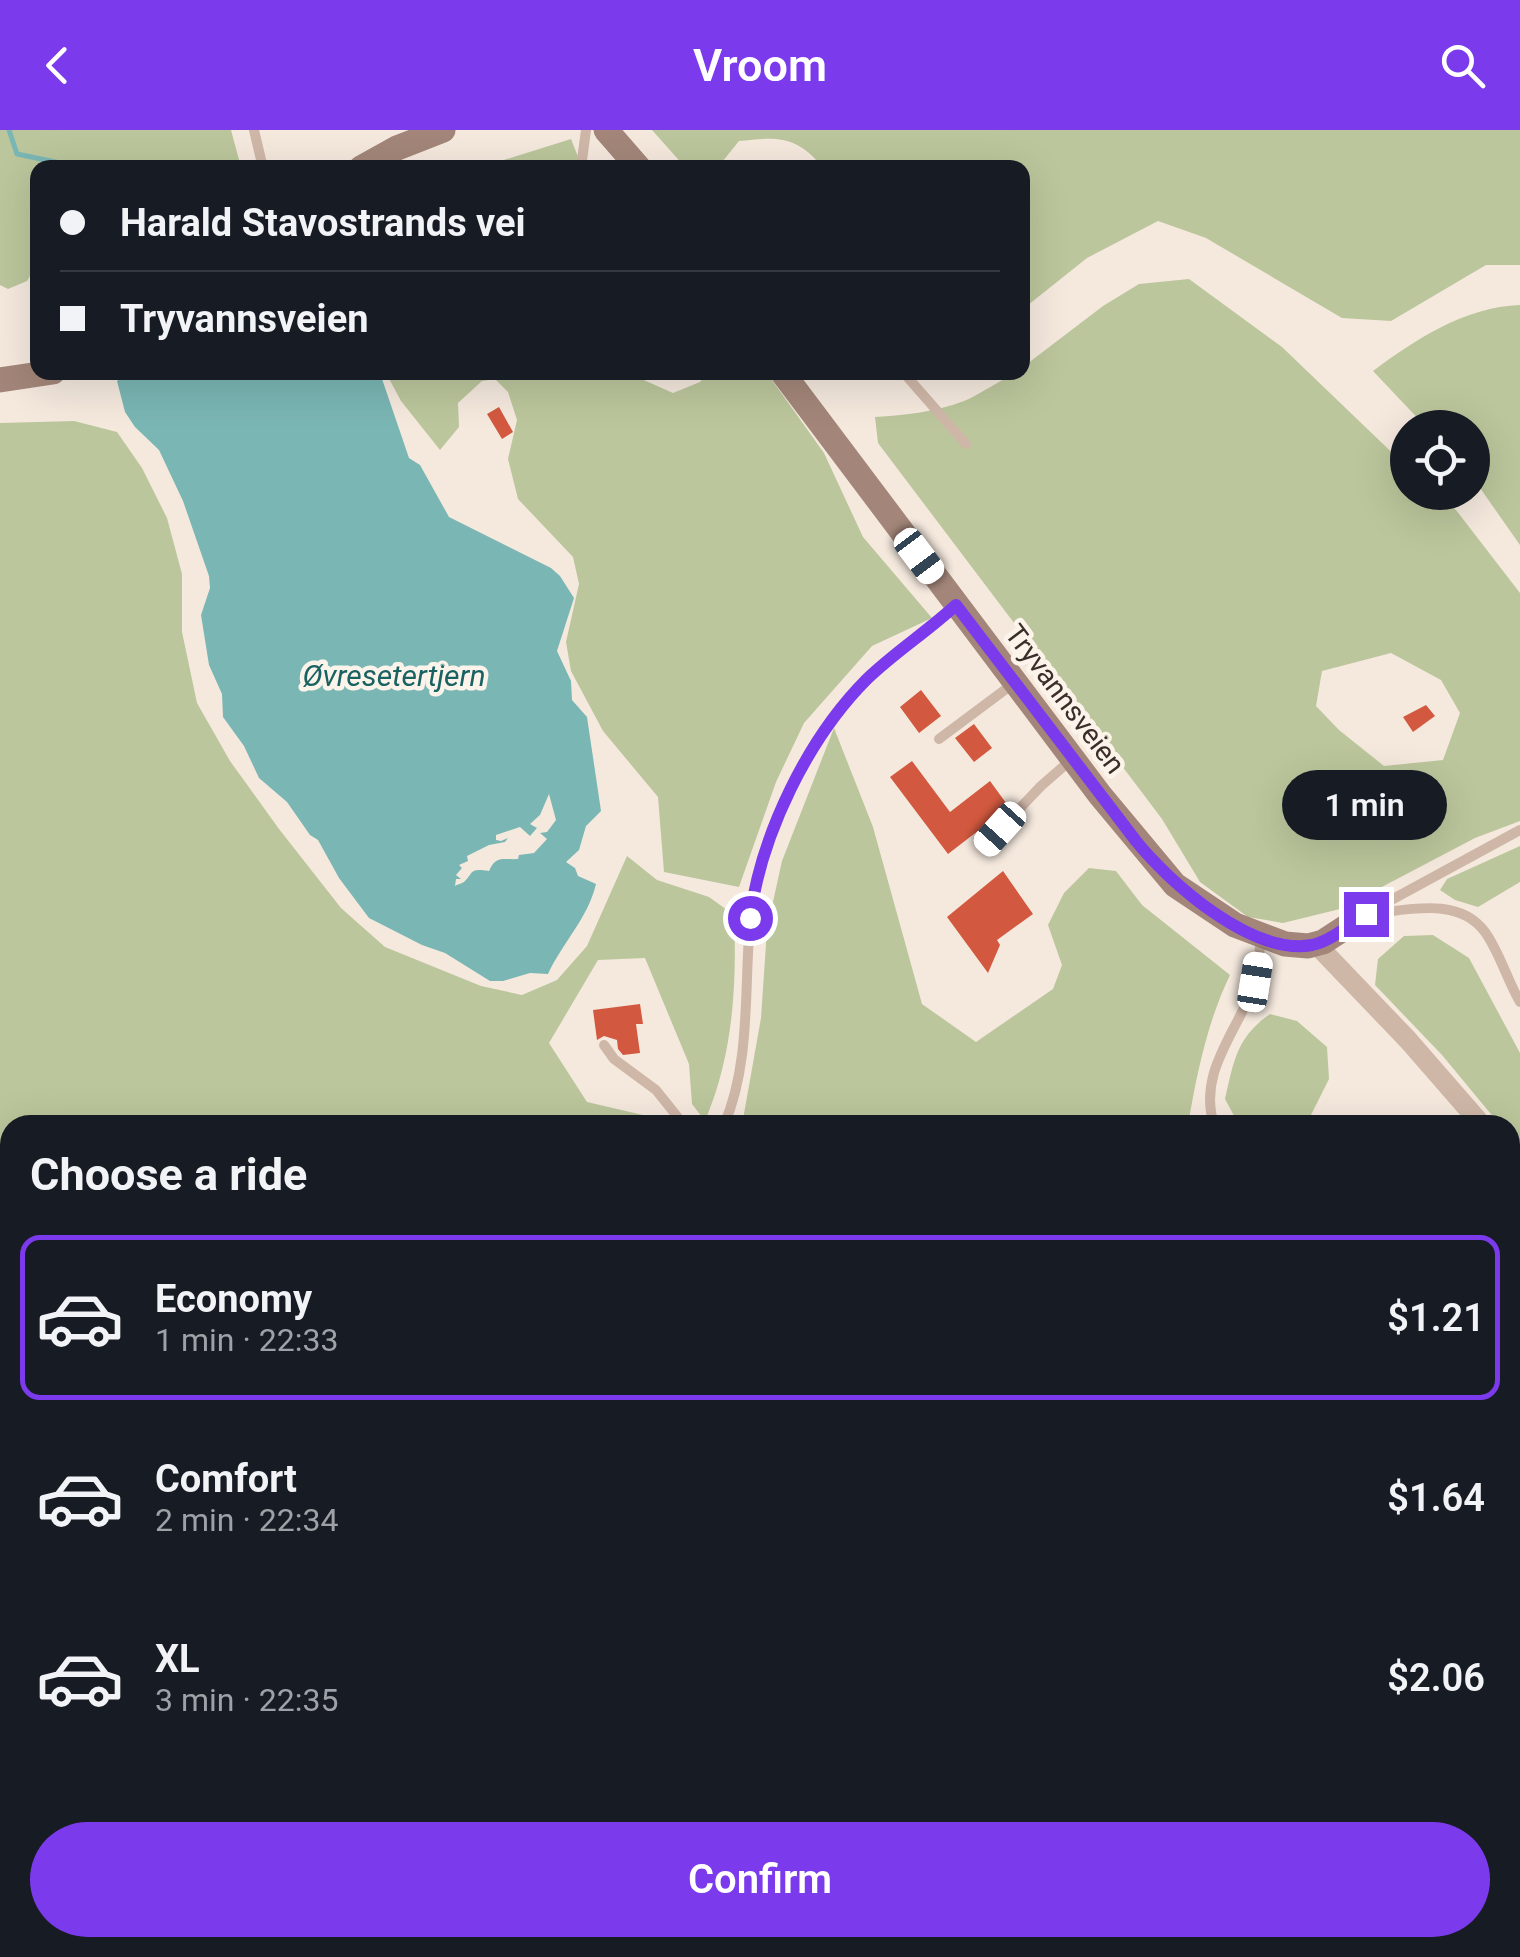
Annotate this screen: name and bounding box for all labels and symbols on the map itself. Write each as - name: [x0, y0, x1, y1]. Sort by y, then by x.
- car: [889, 523, 949, 589]
- street label: Tryvannsveien: [998, 618, 1132, 780]
- water label: Øvresetertjern: [303, 658, 485, 693]
- callout: 1 min: [1284, 769, 1448, 839]
- car: [969, 797, 1031, 861]
- route end: [1344, 892, 1389, 937]
- route start: [728, 896, 773, 941]
- car: [1235, 950, 1275, 1014]

